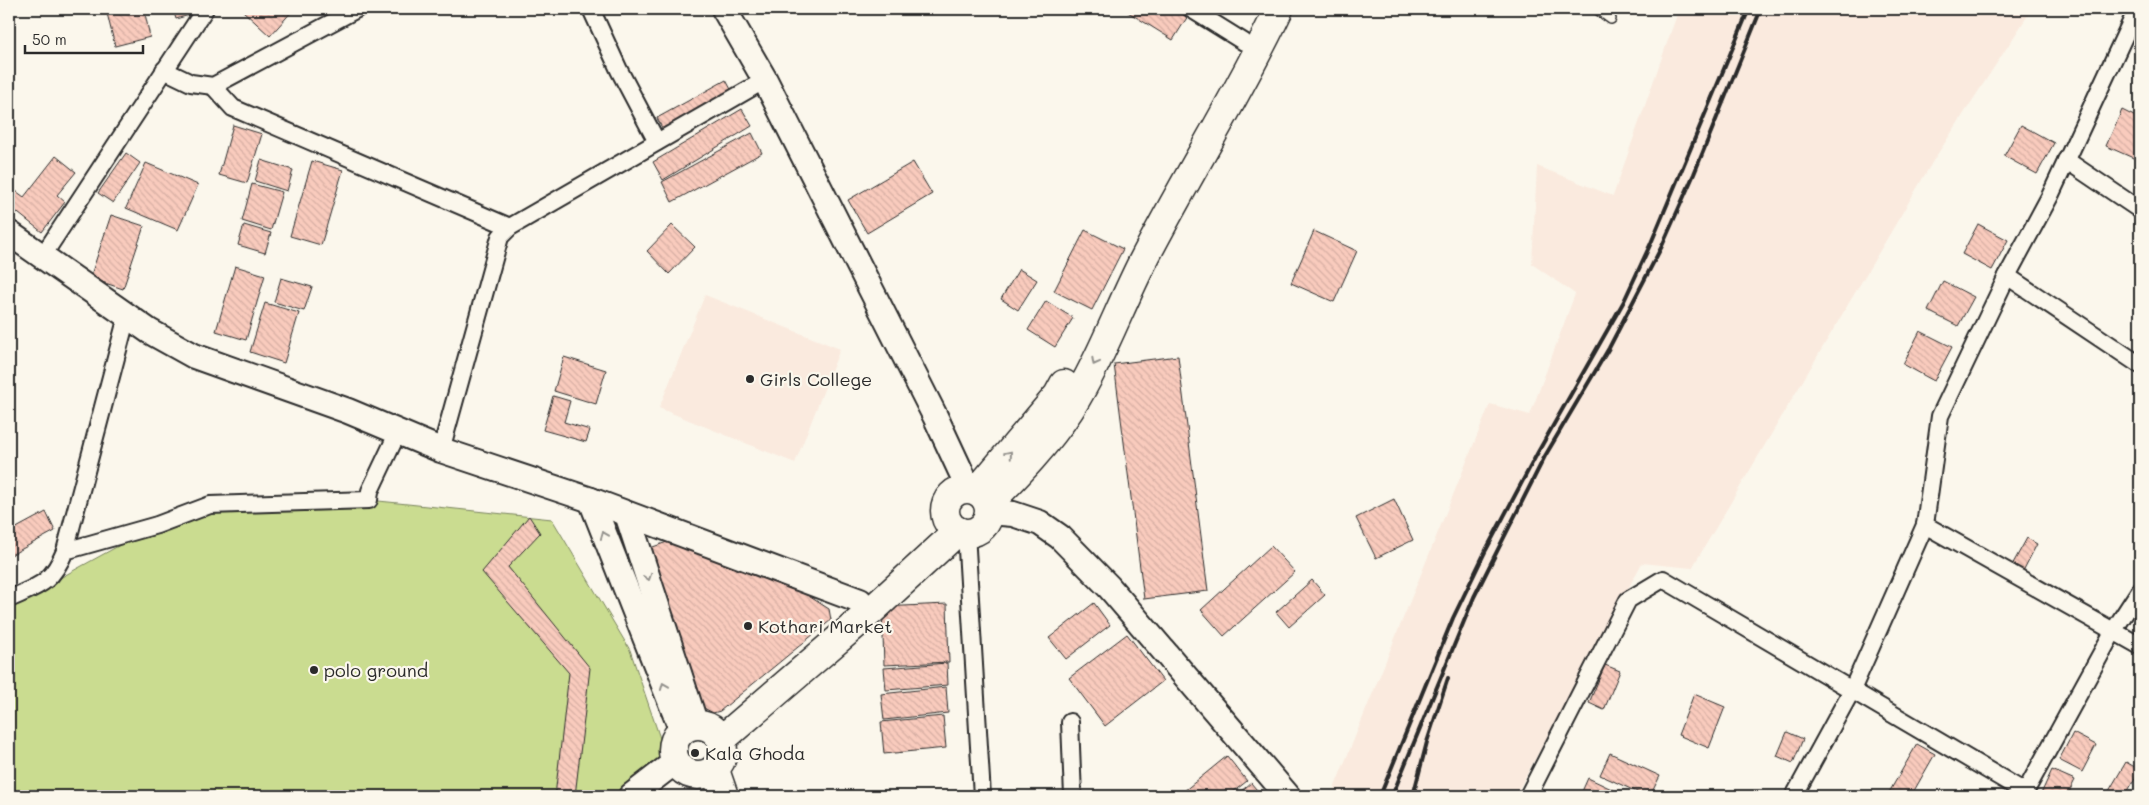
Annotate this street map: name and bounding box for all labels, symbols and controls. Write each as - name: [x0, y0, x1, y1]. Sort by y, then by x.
- scale bar: [25, 22, 142, 54]
- text: 50 m: [32, 29, 67, 49]
- one-way arrow: [1091, 357, 1101, 366]
- place label: Girls College: [760, 367, 872, 391]
- marker: Girls College: [744, 373, 756, 385]
- one-way arrow: [1003, 451, 1011, 460]
- one-way arrow: [600, 531, 610, 539]
- one-way arrow: [642, 572, 652, 580]
- place label: Kothari Market: [758, 614, 892, 638]
- marker: Kothari Market: [742, 620, 754, 632]
- place label: polo ground: [324, 658, 428, 682]
- marker: polo ground: [308, 664, 320, 676]
- one-way arrow: [660, 682, 670, 691]
- place label: Kala Ghoda: [705, 741, 805, 765]
- marker: Kala Ghoda: [689, 747, 701, 759]

